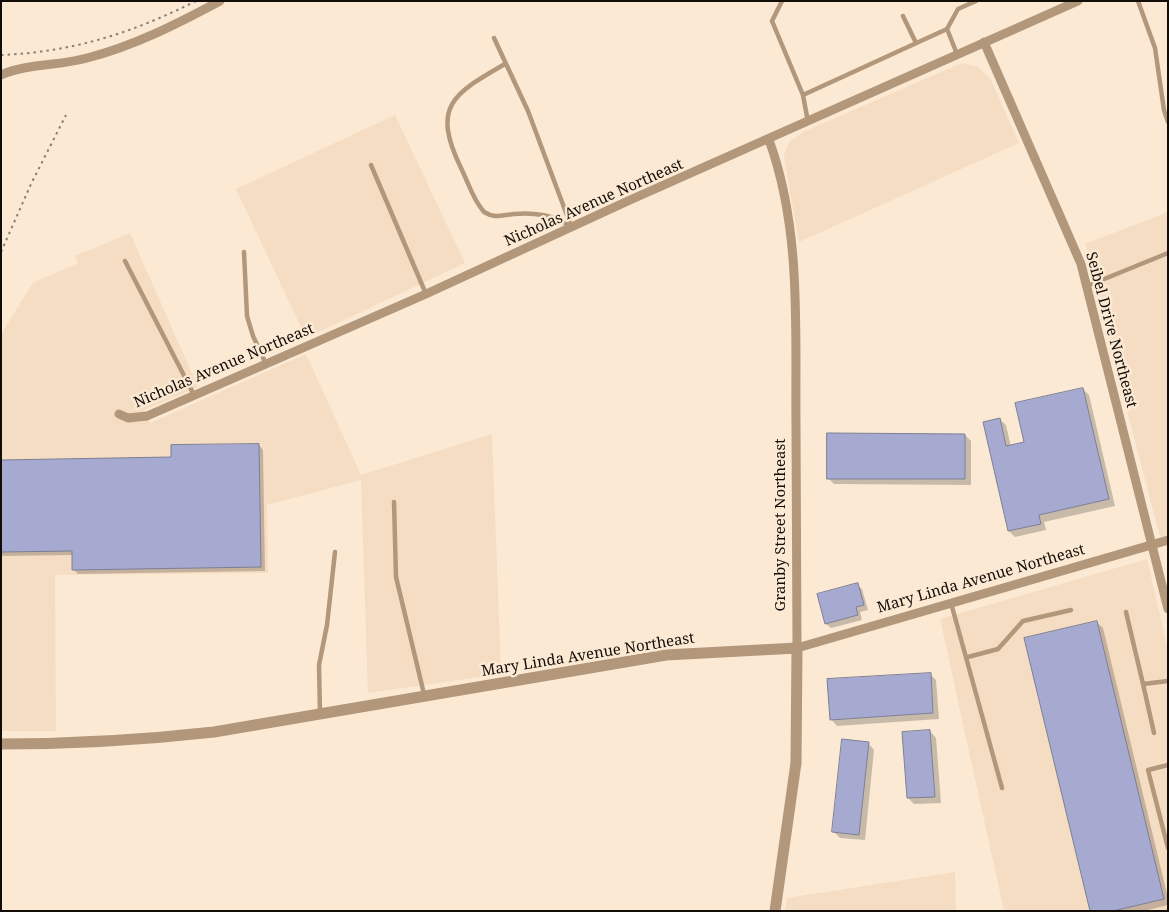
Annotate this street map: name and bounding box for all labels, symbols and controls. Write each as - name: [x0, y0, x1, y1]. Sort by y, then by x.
- street label: Nicholas Avenue Northeast: [502, 155, 686, 251]
- street label: Seibel Drive Northeast: [1082, 250, 1140, 410]
- street label: Nicholas Avenue Northeast: [131, 320, 317, 412]
- street label: Granby Street Northeast: [772, 438, 790, 612]
- street label: Mary Linda Avenue Northeast: [875, 541, 1087, 617]
- street label: Mary Linda Avenue Northeast: [480, 629, 696, 681]

